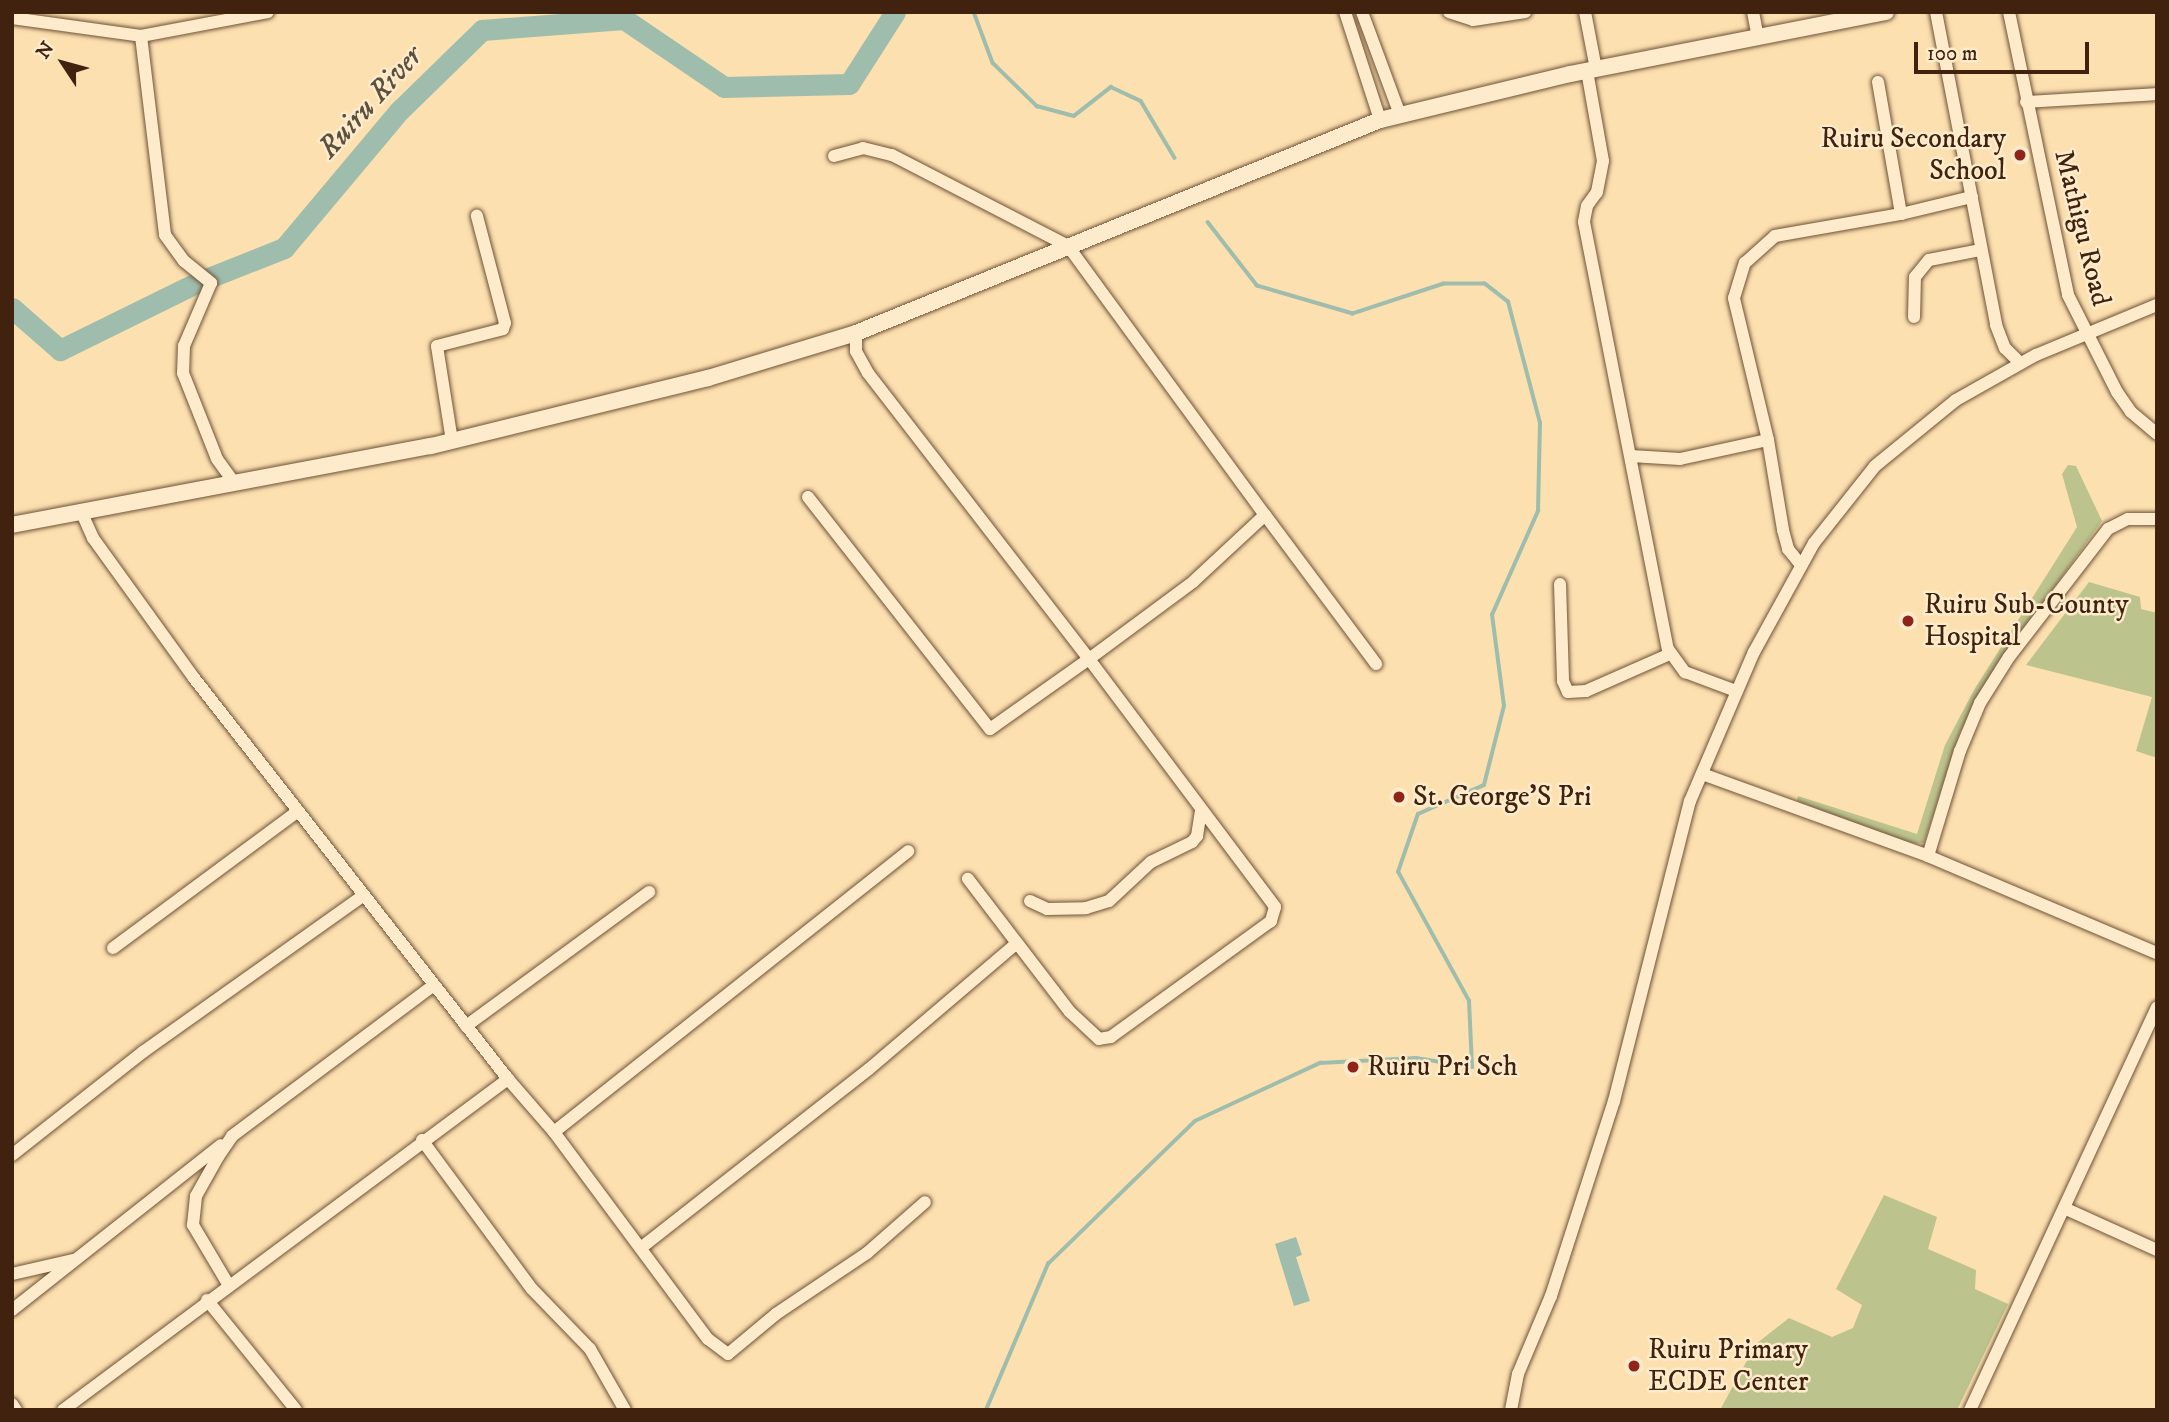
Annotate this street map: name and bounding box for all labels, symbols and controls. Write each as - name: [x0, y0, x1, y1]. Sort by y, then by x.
- north arrow: [28, 28, 98, 98]
- scale bar: [1917, 28, 2092, 72]
- text: N: [32, 37, 59, 63]
- water label: Ruiru River: [311, 39, 431, 167]
- text: 100 m: [1927, 41, 1978, 67]
- place label: Ruiru Secondary School: [1821, 122, 2006, 188]
- marker: Ruiru Secondary School: [2012, 147, 2028, 163]
- street label: Mathigu Road: [2046, 147, 2118, 309]
- place label: Ruiru Sub-County Hospital: [1924, 588, 2128, 654]
- marker: Ruiru Sub-County Hospital: [1898, 611, 1918, 631]
- place label: St. George'S Pri: [1413, 780, 1591, 814]
- marker: St. George'S Pri: [1391, 789, 1407, 805]
- place label: Ruiru Pri Sch: [1367, 1050, 1518, 1084]
- marker: Ruiru Pri Sch: [1345, 1059, 1361, 1075]
- place label: Ruiru Primary ECDE Center: [1648, 1333, 1808, 1399]
- marker: Ruiru Primary ECDE Center: [1626, 1358, 1642, 1374]

